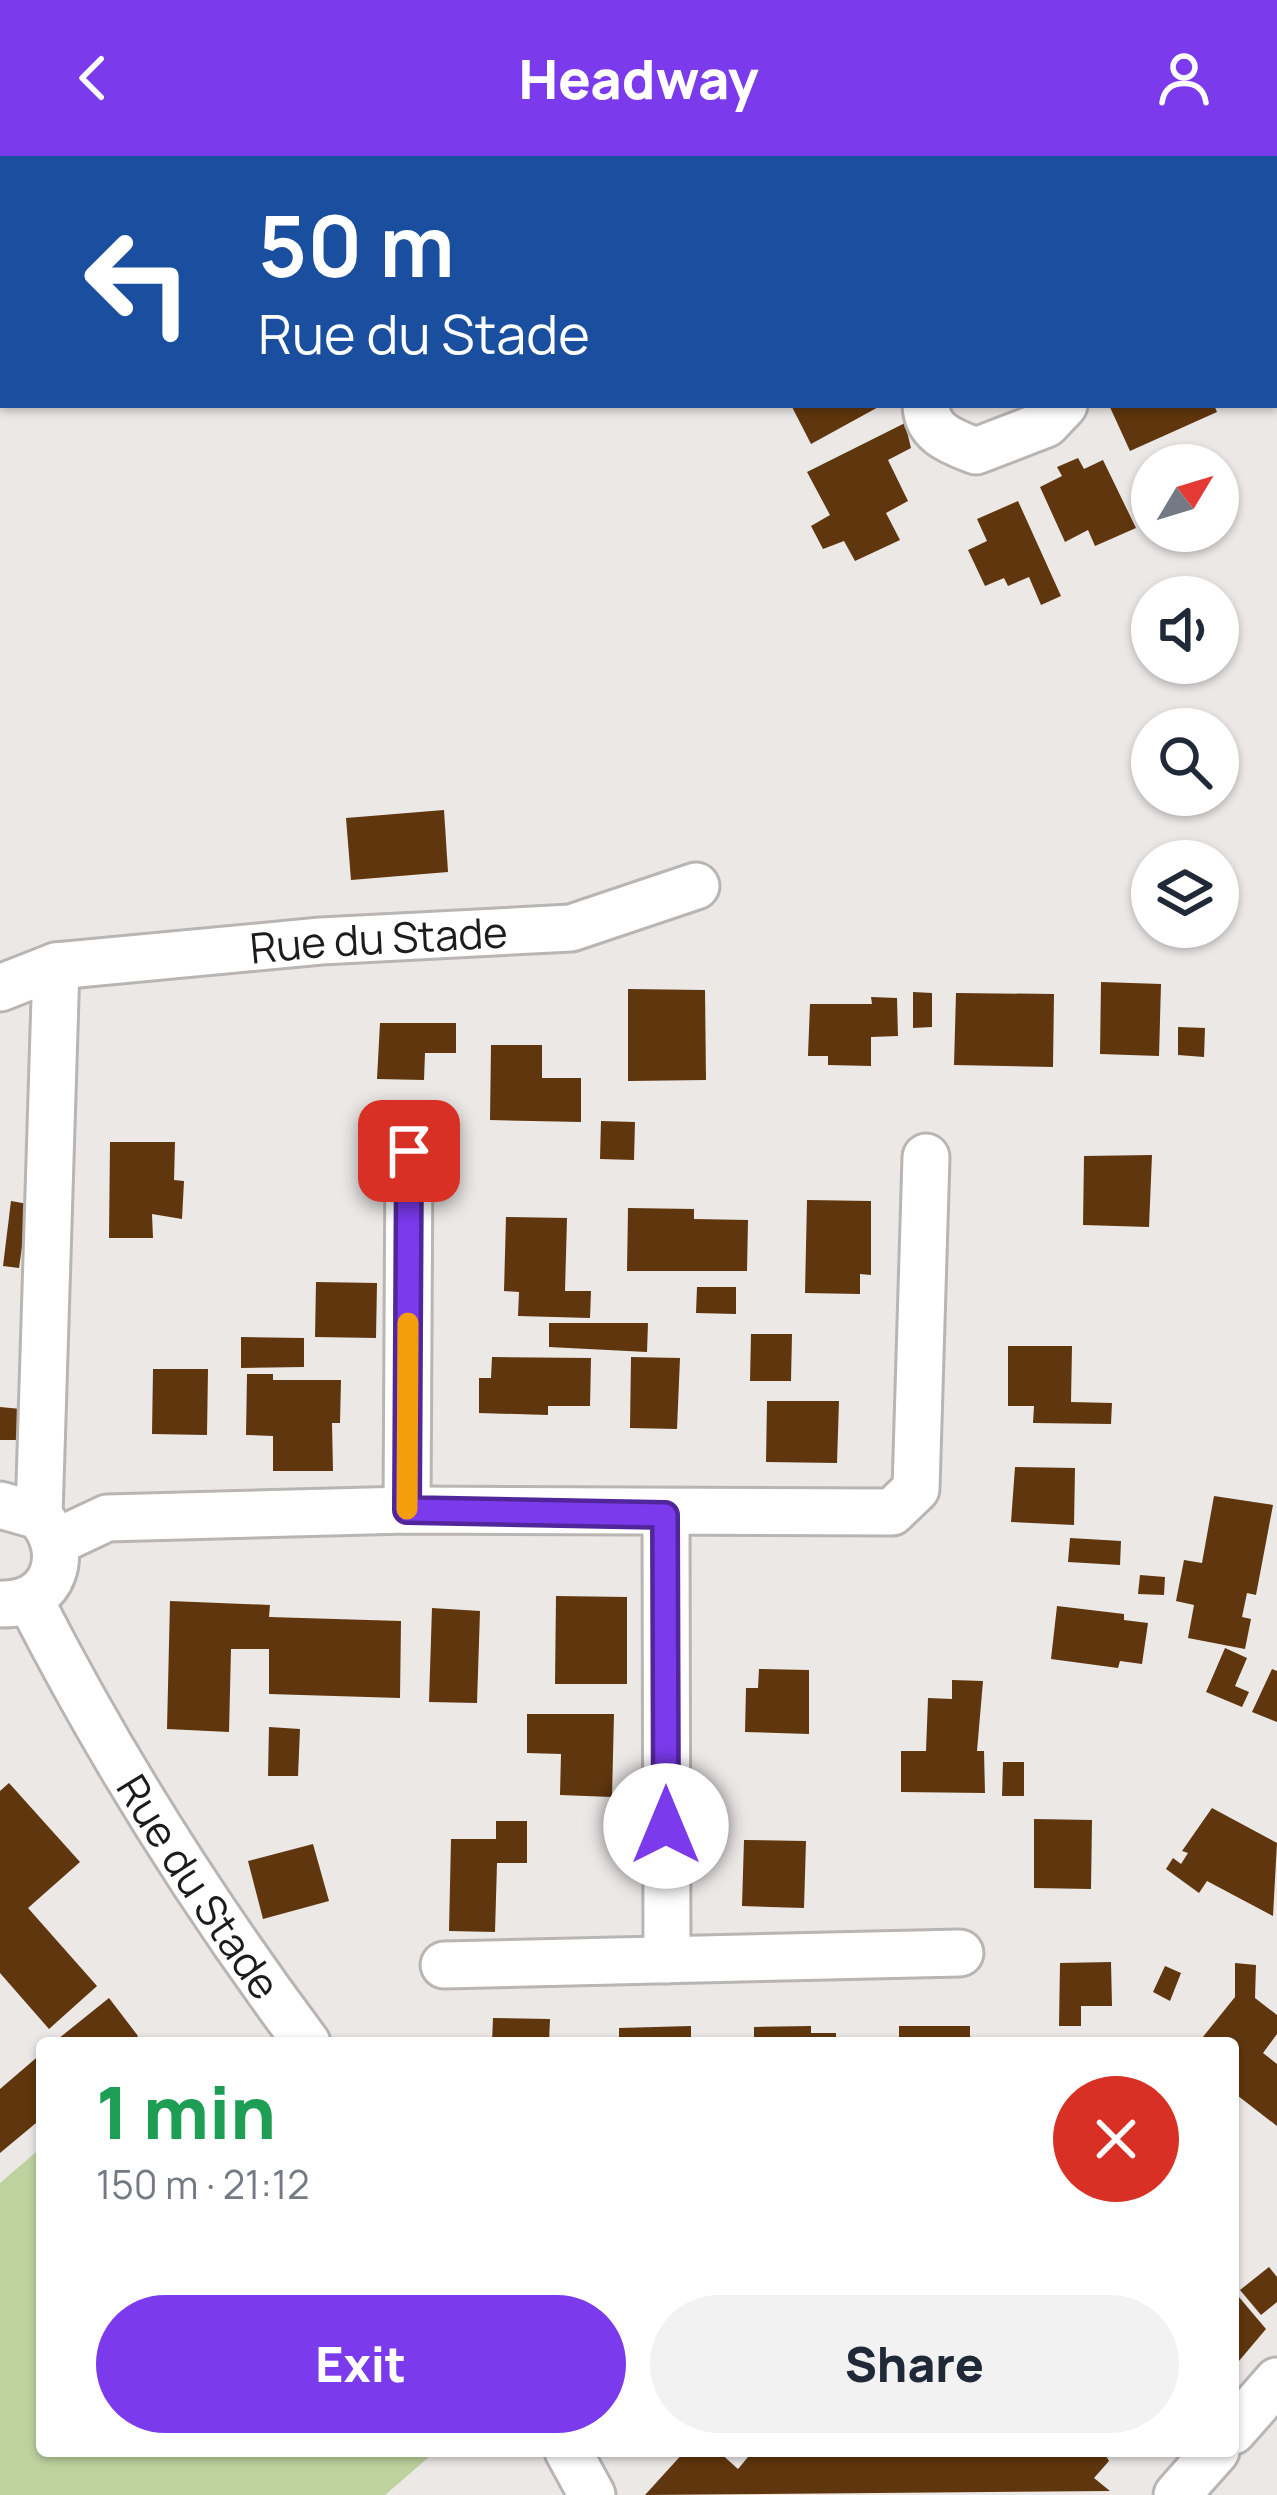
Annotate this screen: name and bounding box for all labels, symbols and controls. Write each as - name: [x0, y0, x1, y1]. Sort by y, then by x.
- text: Headway: [518, 41, 759, 115]
- icon: back: [60, 45, 126, 111]
- icon: person: [1151, 45, 1217, 111]
- text: 50 m: [258, 187, 455, 302]
- icon: left: [60, 204, 216, 360]
- text: Rue du Stade: [258, 296, 590, 370]
- north arrow: [1131, 444, 1239, 552]
- map controls: [1131, 444, 1239, 948]
- button: sound: [1131, 576, 1239, 684]
- button: search: [1131, 708, 1239, 816]
- button: layers: [1131, 840, 1239, 948]
- street label: Rue du Stade: [247, 902, 509, 977]
- pin: [358, 1100, 460, 1202]
- icon: arrive: [376, 1118, 442, 1184]
- street label: Rue du Stade: [104, 1763, 295, 2011]
- position arrow: [603, 1763, 729, 1889]
- text: 1 min: [96, 2062, 276, 2161]
- button: close: [1053, 2076, 1179, 2202]
- text: 150 m · 21:12: [96, 2157, 309, 2211]
- button: Exit: [96, 2295, 626, 2433]
- button: Share: [650, 2295, 1179, 2433]

